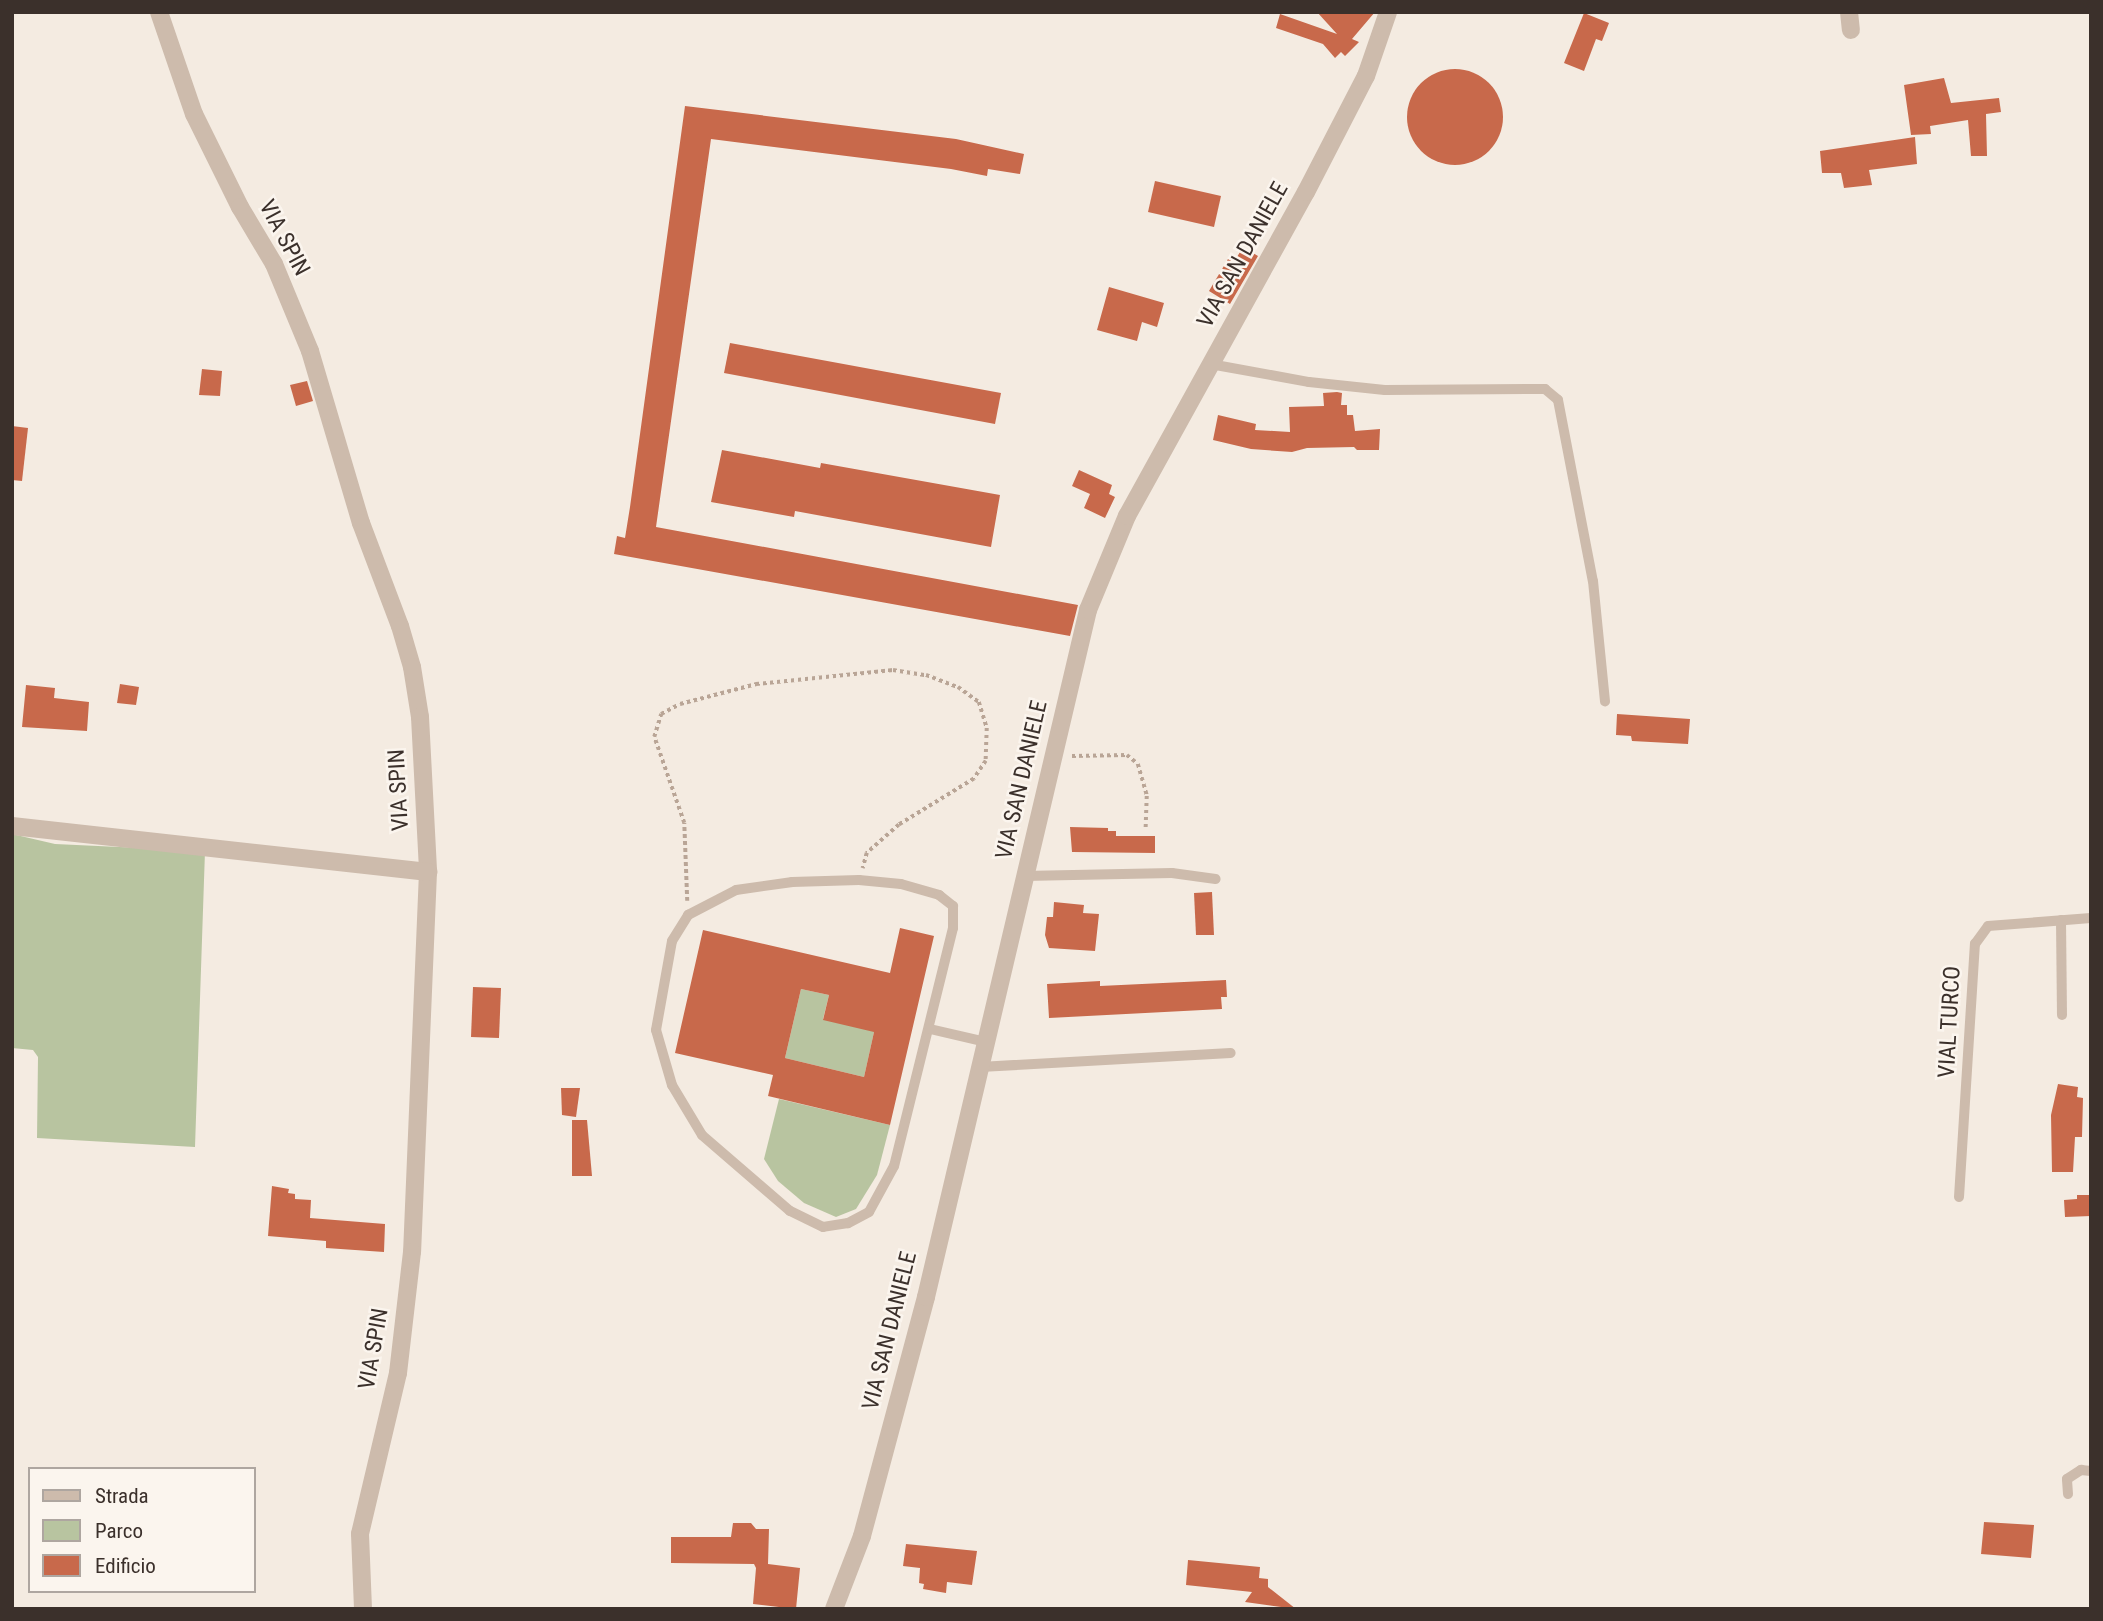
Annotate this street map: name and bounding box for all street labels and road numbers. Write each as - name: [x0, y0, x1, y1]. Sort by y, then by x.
- street label: VIA SAN DANIELE: [1192, 177, 1294, 333]
- street label: VIA SPIN: [253, 195, 315, 281]
- street label: VIA SAN DANIELE: [990, 698, 1054, 862]
- street label: VIA SPIN: [383, 748, 415, 832]
- street label: VIAL TURCO: [1933, 965, 1967, 1079]
- street label: VIA SAN DANIELE: [857, 1249, 923, 1413]
- street label: VIA SPIN: [353, 1306, 395, 1392]

